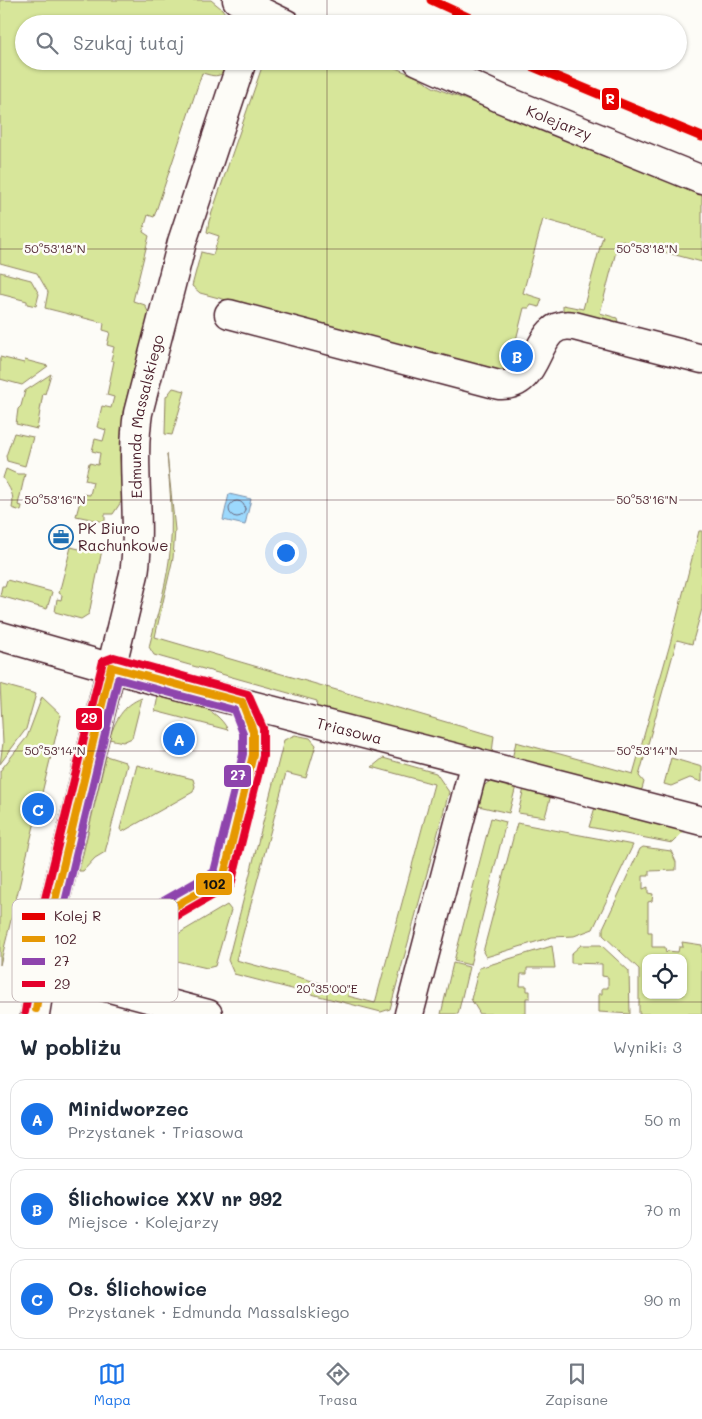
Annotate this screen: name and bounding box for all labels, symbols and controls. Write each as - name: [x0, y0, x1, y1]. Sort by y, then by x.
- search box: [15, 15, 687, 70]
- icon: search: [33, 29, 61, 57]
- text: Szukaj tutaj: [73, 30, 184, 55]
- line badge: R: [601, 87, 620, 111]
- text: R: [605, 89, 615, 108]
- street label: Kolejarzy: [523, 100, 595, 145]
- text: 50°53'18"N: [24, 240, 86, 256]
- text: 50°53'18"N: [616, 240, 678, 256]
- street label: Edmunda Massalskiego: [125, 332, 168, 499]
- pin: B: [501, 337, 533, 375]
- text: 50°53'16"N: [24, 491, 86, 507]
- text: 50°53'16"N: [616, 491, 678, 507]
- place label: PK Biuro Rachunkowe: [78, 518, 169, 555]
- office icon: PK Biuro Rachunkowe: [48, 524, 74, 550]
- your location: [273, 540, 299, 566]
- line badge: 29: [75, 707, 103, 731]
- text: 29: [81, 708, 98, 727]
- street label: Triasowa: [315, 712, 384, 748]
- pin: A: [163, 720, 195, 758]
- text: 50°53'14"N: [24, 742, 86, 758]
- text: 50°53'14"N: [616, 742, 678, 758]
- line badge: 27: [223, 764, 252, 788]
- text: 27: [230, 765, 246, 784]
- pin: C: [22, 790, 54, 828]
- line badge: 102: [195, 872, 233, 896]
- text: 102: [202, 874, 226, 893]
- legend: [12, 899, 178, 1002]
- text: Kolej R: [54, 906, 101, 925]
- text: 102: [54, 929, 77, 948]
- text: 27: [54, 951, 70, 970]
- map controls: [642, 954, 687, 999]
- button: locate: [642, 954, 687, 999]
- text: 29: [54, 974, 70, 993]
- text: 20°35'00"E: [296, 980, 358, 996]
- text: W pobliżu: [20, 1033, 121, 1060]
- text: Wyniki: 3: [613, 1036, 682, 1057]
- text: Minidworzec: [68, 1096, 189, 1121]
- text: A: [31, 1109, 43, 1130]
- text: 50 m: [644, 1109, 681, 1130]
- text: Przystanek · Triasowa: [68, 1121, 244, 1142]
- text: Ślichowice XXV nr 992: [68, 1186, 282, 1211]
- text: B: [32, 1199, 42, 1220]
- text: 70 m: [644, 1199, 681, 1220]
- text: Miejsce · Kolejarzy: [68, 1211, 219, 1232]
- text: Os. Ślichowice: [68, 1276, 207, 1301]
- text: C: [31, 1289, 43, 1310]
- text: 90 m: [644, 1289, 681, 1310]
- text: Przystanek · Edmunda Massalskiego: [68, 1301, 349, 1322]
- tab: Mapa: [94, 1360, 131, 1409]
- tab: Trasa: [319, 1360, 358, 1409]
- tab: Zapisane: [545, 1360, 608, 1409]

